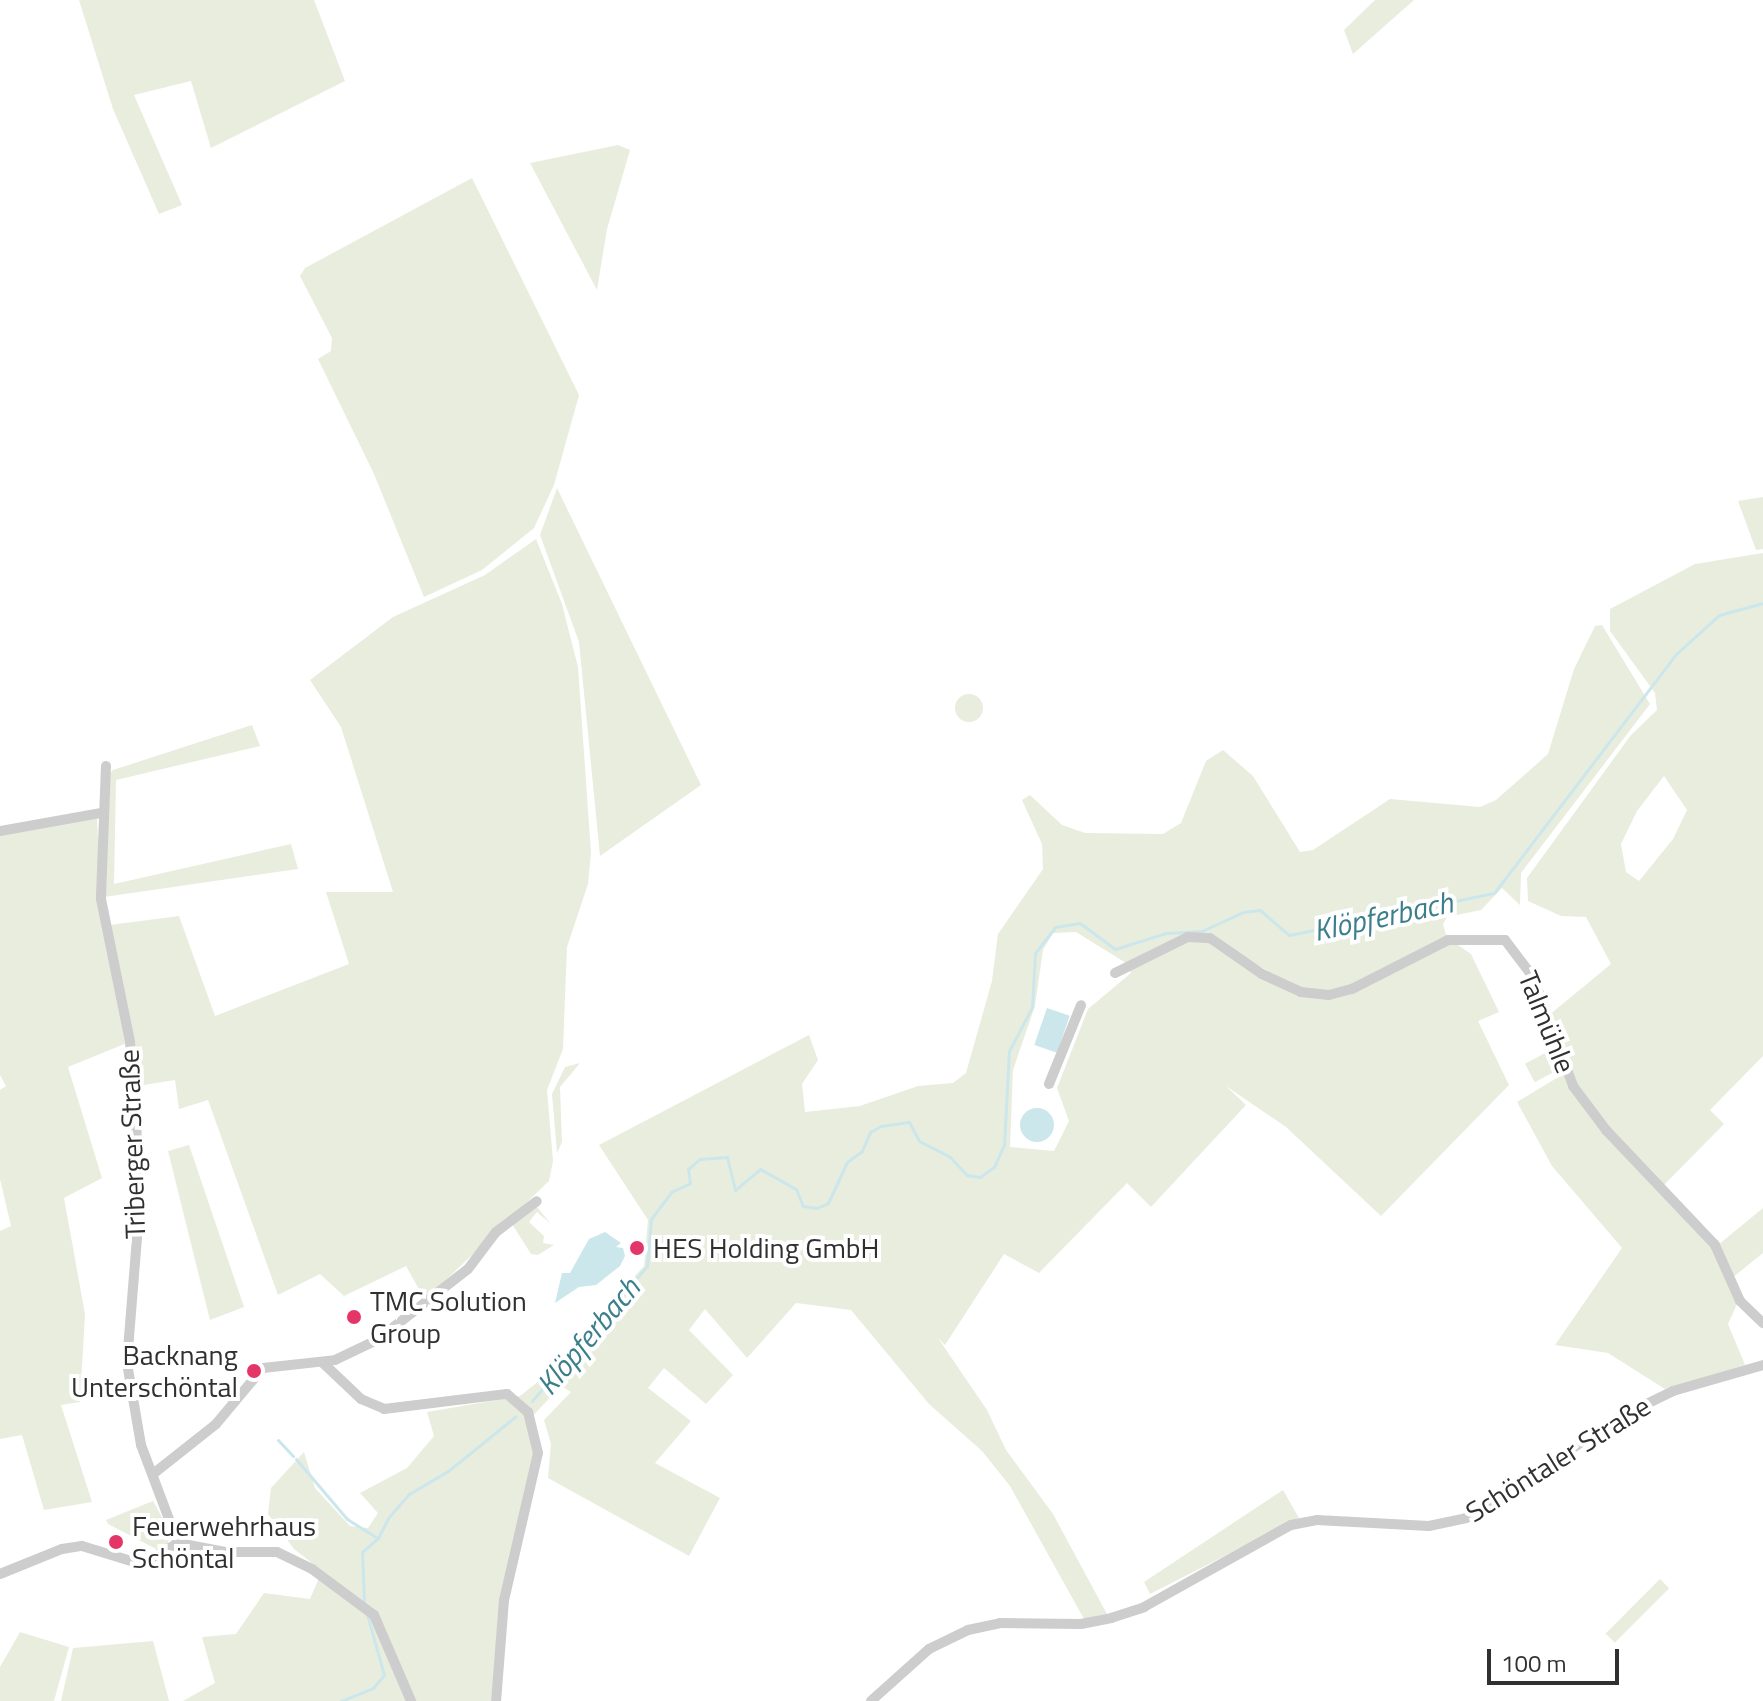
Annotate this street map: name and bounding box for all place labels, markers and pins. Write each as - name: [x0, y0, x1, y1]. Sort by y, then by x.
- place label: HES Holding GmbH: [653, 1231, 879, 1265]
- marker: HES Holding GmbH: [628, 1239, 646, 1257]
- place label: TMC Solution Group: [370, 1284, 527, 1350]
- marker: TMC Solution Group: [345, 1308, 363, 1326]
- place label: Backnang Unterschöntal: [71, 1338, 238, 1404]
- marker: Backnang Unterschöntal: [245, 1362, 263, 1380]
- place label: Feuerwehrhaus Schöntal: [132, 1509, 316, 1575]
- marker: Feuerwehrhaus Schöntal: [107, 1533, 125, 1551]

